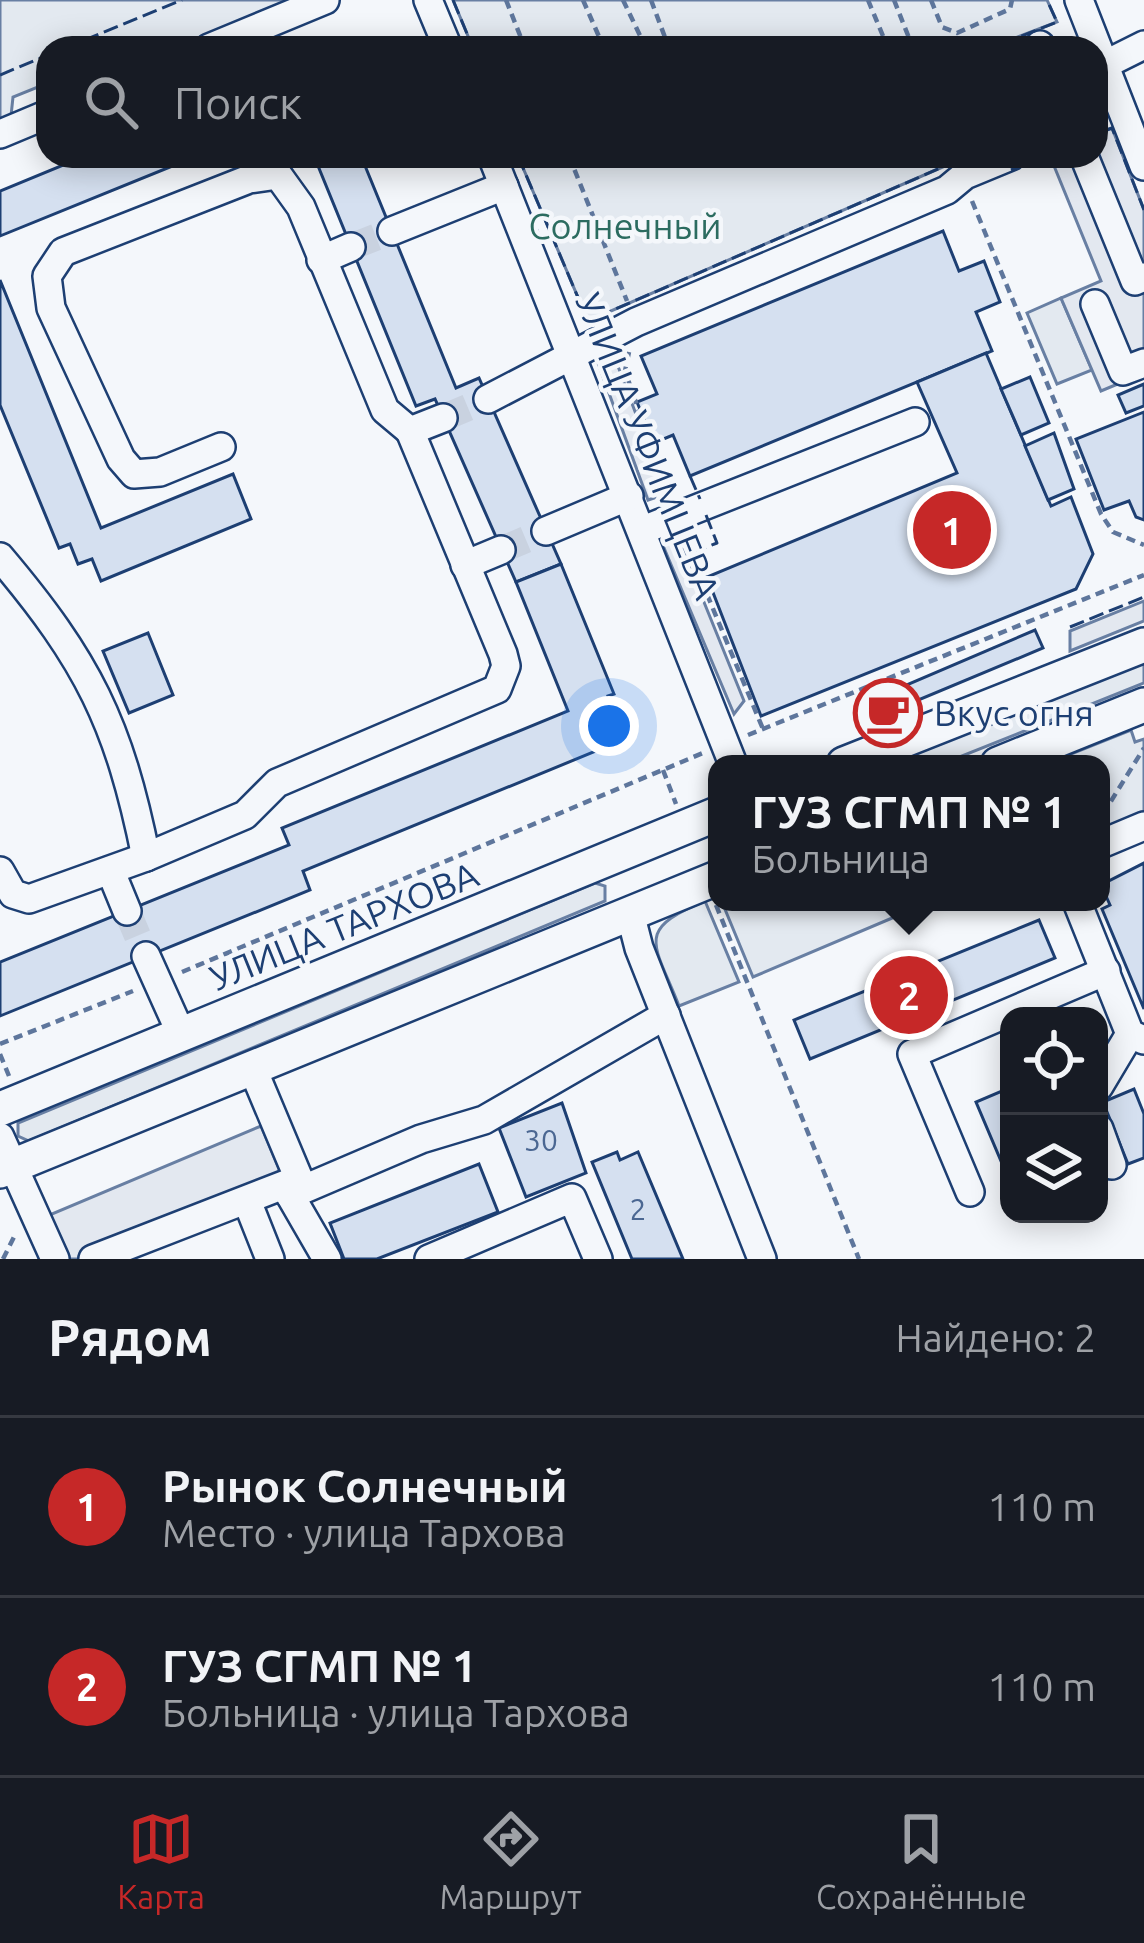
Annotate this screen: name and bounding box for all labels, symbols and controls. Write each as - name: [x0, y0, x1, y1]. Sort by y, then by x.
- search box: [36, 36, 1108, 168]
- icon: search: [78, 69, 144, 135]
- text: Поиск: [174, 77, 302, 128]
- park label: Солнечный: [528, 205, 722, 246]
- street label: УЛИЦА УФИМЦЕВА: [568, 287, 729, 605]
- pin: 1: [913, 485, 991, 575]
- cafe icon: Вкус огня: [853, 678, 923, 748]
- place label: Вкус огня: [934, 692, 1094, 733]
- your location: [579, 696, 639, 756]
- popup: [708, 755, 1110, 911]
- text: ГУЗ СГМП № 1: [751, 786, 1067, 837]
- text: Больница: [751, 837, 930, 880]
- street label: УЛИЦА ТАРХОВА: [204, 853, 484, 998]
- pin: 2: [870, 950, 948, 1040]
- map controls: [1000, 1007, 1108, 1223]
- button: locate: [1000, 1007, 1108, 1115]
- button: layers: [1000, 1115, 1108, 1223]
- house number: 30: [524, 1123, 558, 1157]
- house number: 2: [630, 1192, 646, 1226]
- text: Рядом: [48, 1308, 212, 1366]
- text: Найдено: 2: [896, 1316, 1096, 1359]
- text: Рынок Солнечный: [162, 1460, 568, 1511]
- text: 1: [76, 1485, 98, 1528]
- text: 110 m: [987, 1485, 1096, 1528]
- text: Место · улица Тархова: [162, 1511, 566, 1554]
- text: ГУЗ СГМП № 1: [162, 1640, 477, 1691]
- text: 2: [76, 1665, 98, 1708]
- text: 110 m: [987, 1665, 1096, 1708]
- text: Больница · улица Тархова: [162, 1691, 630, 1734]
- tab: Карта: [117, 1806, 205, 1915]
- tab: Маршрут: [439, 1806, 582, 1915]
- tab: Сохранённые: [816, 1806, 1027, 1915]

